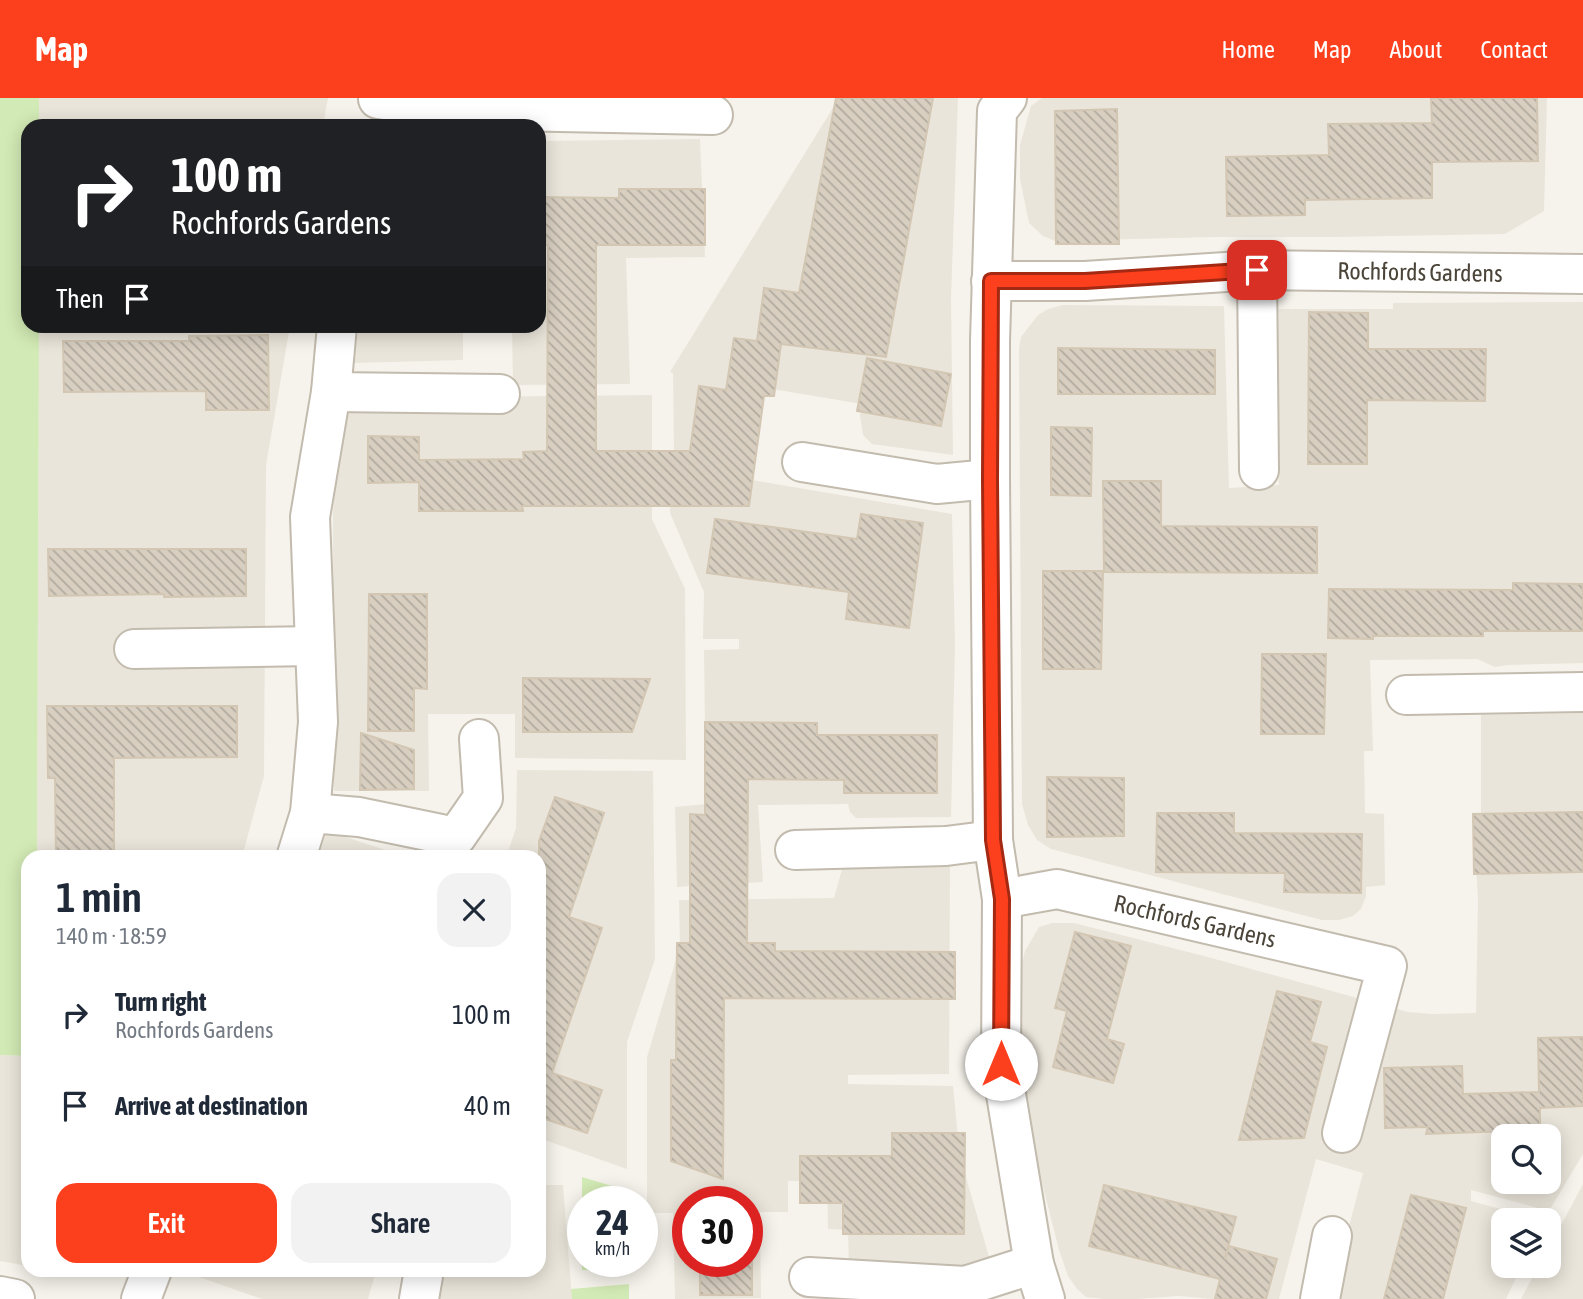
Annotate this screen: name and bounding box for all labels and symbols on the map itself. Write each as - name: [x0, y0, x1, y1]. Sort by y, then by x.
- pin: [1227, 240, 1287, 300]
- street label: Rochfords Gardens: [1337, 257, 1503, 287]
- street label: Rochfords Gardens: [1111, 889, 1279, 953]
- position arrow: [964, 1027, 1038, 1101]
- speed limit sign: 30: [672, 1186, 763, 1277]

